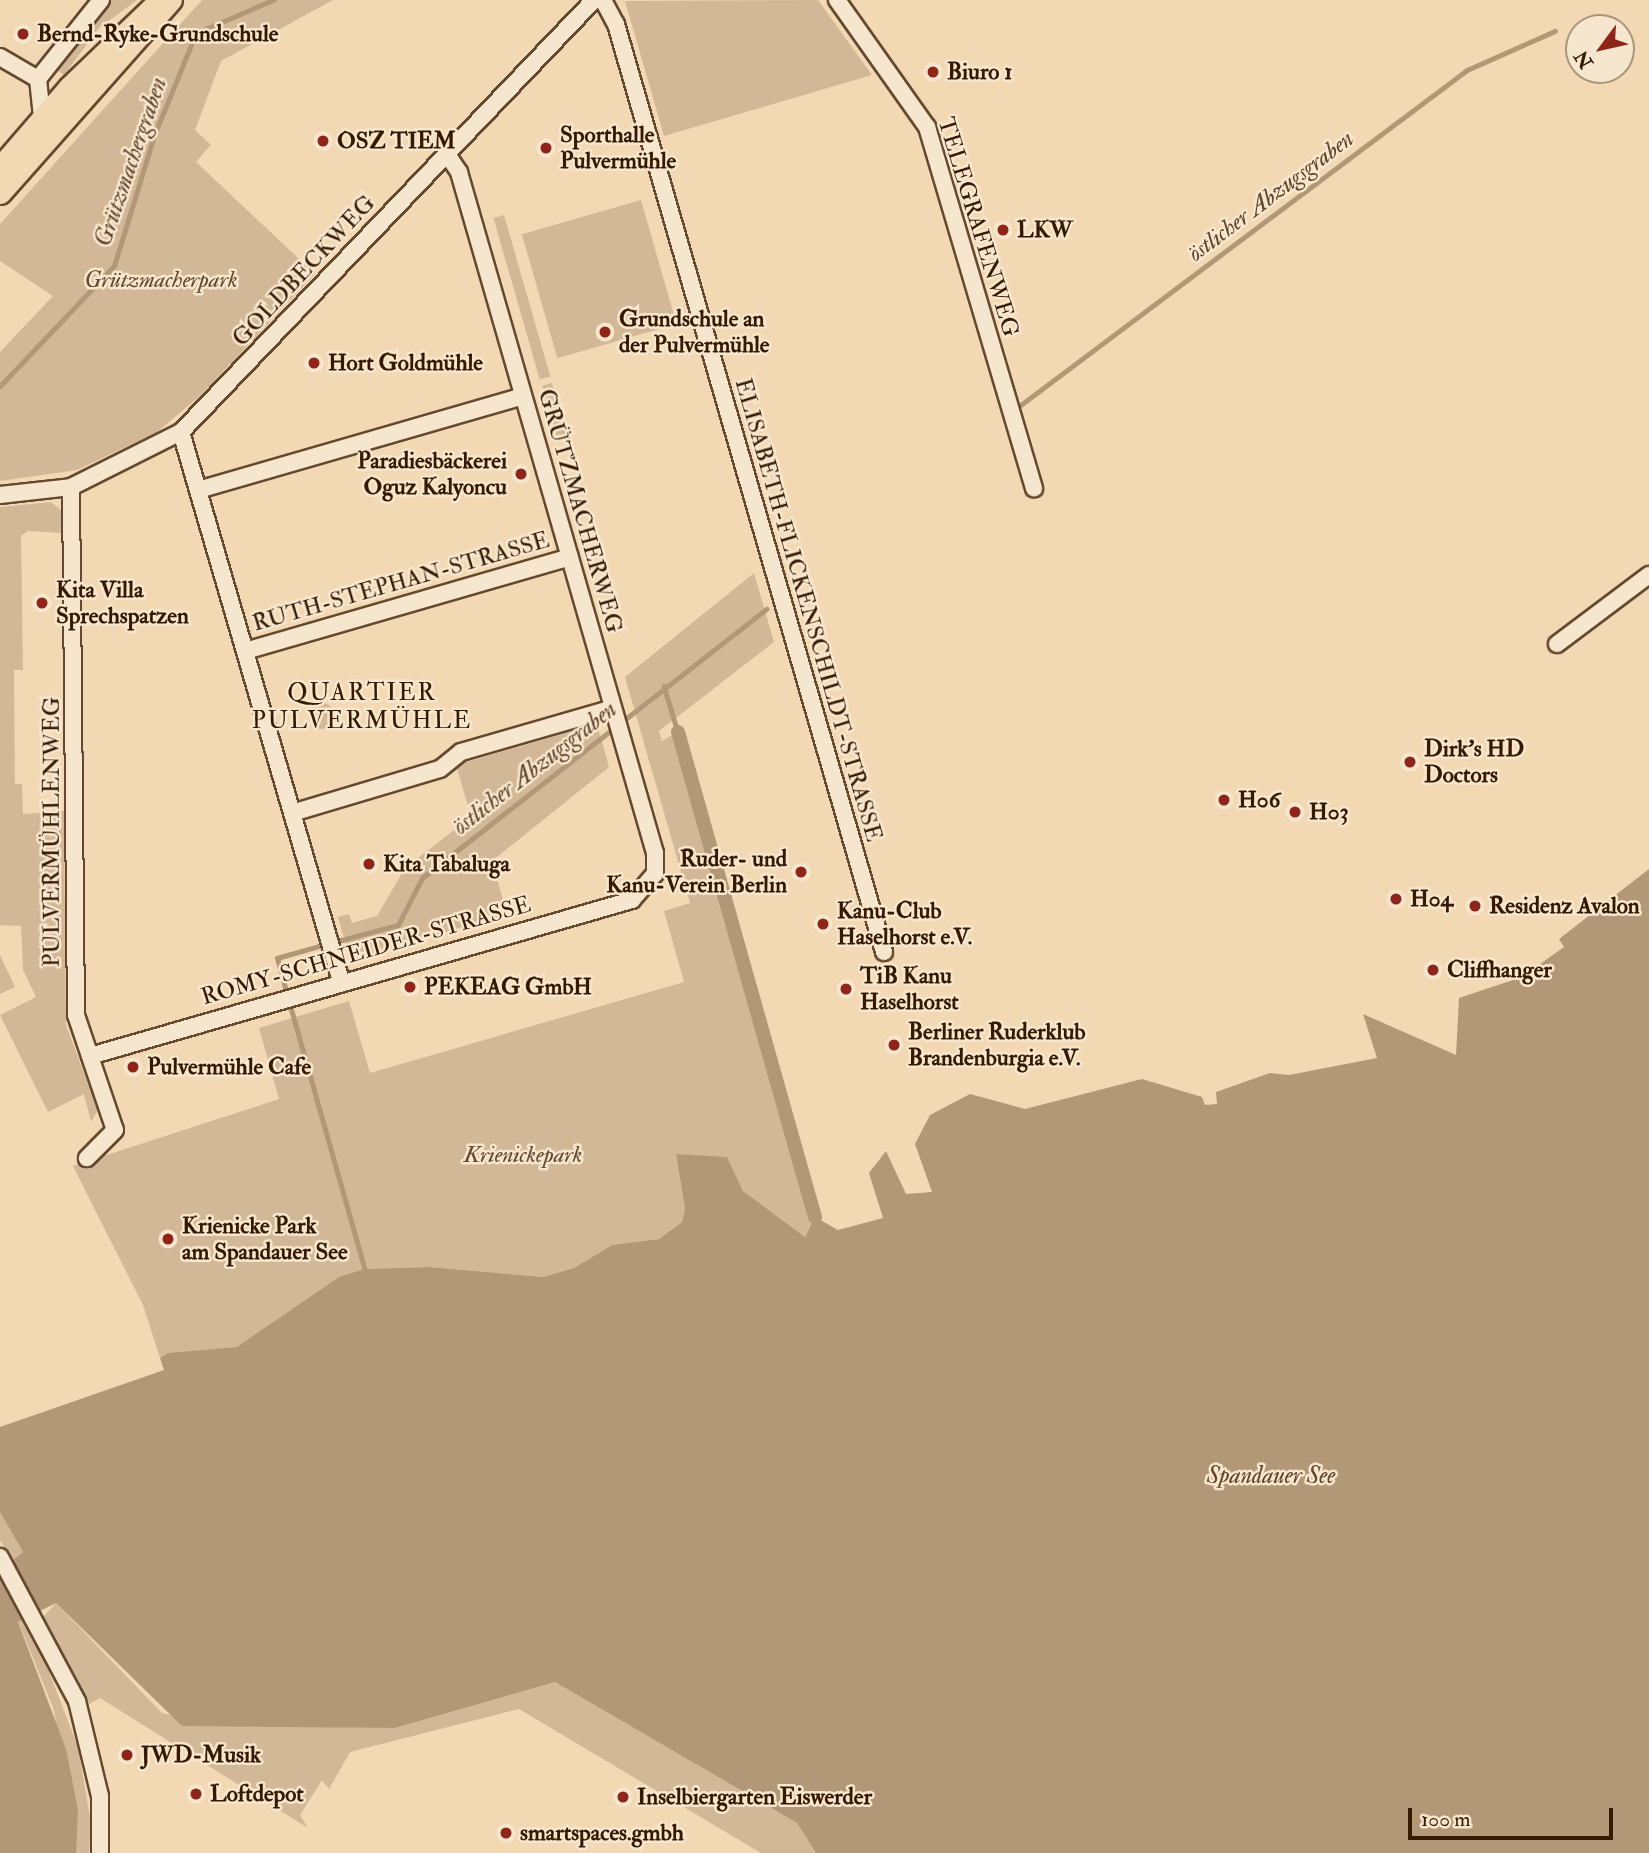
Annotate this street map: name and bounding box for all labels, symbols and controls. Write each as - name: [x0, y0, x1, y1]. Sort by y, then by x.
- north arrow: [1565, 14, 1635, 84]
- place label: Bernd-Ryke-Grundschule: [37, 20, 278, 48]
- marker: Bernd-Ryke-Grundschule: [15, 26, 31, 42]
- text: N: [1569, 46, 1599, 73]
- place label: Biuro 1: [947, 58, 1012, 86]
- marker: Biuro 1: [925, 64, 941, 80]
- water label: Grützmachergraben: [89, 74, 173, 250]
- street label: TELEGRAFENWEG: [931, 114, 1025, 340]
- place label: Sporthalle Pulvermühle: [560, 121, 676, 175]
- water label: östlicher Abzugsgraben: [1182, 124, 1360, 268]
- place label: OSZ TIEM: [337, 127, 456, 155]
- marker: OSZ TIEM: [315, 133, 331, 149]
- marker: Sporthalle Pulvermühle: [538, 140, 554, 156]
- street label: GOLDBECKWEG: [227, 190, 381, 352]
- place label: LKW: [1017, 216, 1073, 244]
- marker: LKW: [995, 222, 1011, 238]
- park label: Grützmacherpark: [85, 266, 237, 294]
- place label: Grundschule an der Pulvermühle: [619, 305, 769, 359]
- marker: Grundschule an der Pulvermühle: [597, 324, 613, 340]
- place label: Hort Goldmühle: [328, 349, 483, 377]
- marker: Hort Goldmühle: [306, 355, 322, 371]
- street label: ELISABETH-FLICKENSCHILDT-STRASSE: [729, 375, 887, 845]
- street label: GRÜTZMACHERWEG: [532, 386, 628, 636]
- place label: Paradiesbäckerei Oguz Kalyoncu: [357, 447, 507, 501]
- marker: Paradiesbäckerei Oguz Kalyoncu: [513, 466, 529, 482]
- street label: RUTH-STEPHAN-STRASSE: [249, 526, 553, 638]
- place label: Kita Villa Sprechspatzen: [56, 576, 189, 630]
- marker: Kita Villa Sprechspatzen: [34, 595, 50, 611]
- district label: QUARTIER PULVERMÜHLE: [253, 679, 471, 735]
- water label: östlicher Abzugsgraben: [447, 695, 623, 841]
- street label: PULVERMÜHLENWEG: [38, 697, 66, 967]
- place label: Dirk’s HD Doctors: [1424, 735, 1524, 789]
- marker: Dirk’s HD Doctors: [1402, 754, 1418, 770]
- place label: H06: [1238, 786, 1280, 814]
- marker: H06: [1216, 792, 1232, 808]
- place label: H03: [1309, 798, 1348, 826]
- marker: H03: [1287, 804, 1303, 820]
- place label: Ruder- und Kanu-Verein Berlin: [606, 845, 787, 899]
- place label: Kita Tabaluga: [383, 850, 510, 878]
- marker: Kita Tabaluga: [361, 856, 377, 872]
- marker: Ruder- und Kanu-Verein Berlin: [793, 864, 809, 880]
- place label: H04: [1410, 885, 1453, 913]
- street label: ROMY-SCHNEIDER-STRASSE: [198, 891, 534, 1011]
- marker: H04: [1388, 891, 1404, 907]
- place label: Residenz Avalon: [1489, 892, 1640, 920]
- place label: Kanu-Club Haselhorst e.V.: [837, 897, 972, 951]
- marker: Residenz Avalon: [1467, 898, 1483, 914]
- marker: Kanu-Club Haselhorst e.V.: [815, 916, 831, 932]
- place label: Cliffhanger: [1447, 956, 1552, 984]
- place label: TiB Kanu Haselhorst: [860, 962, 959, 1016]
- marker: Cliffhanger: [1425, 962, 1441, 978]
- place label: PEKEAG GmbH: [424, 973, 592, 1001]
- marker: PEKEAG GmbH: [402, 979, 418, 995]
- marker: TiB Kanu Haselhorst: [838, 981, 854, 997]
- place label: Berliner Ruderklub Brandenburgia e.V.: [908, 1018, 1086, 1072]
- marker: Berliner Ruderklub Brandenburgia e.V.: [886, 1037, 902, 1053]
- place label: Pulvermühle Cafe: [147, 1053, 311, 1081]
- marker: Pulvermühle Cafe: [125, 1059, 141, 1075]
- park label: Krienickepark: [464, 1141, 582, 1169]
- place label: Krienicke Park am Spandauer See: [182, 1212, 348, 1266]
- marker: Krienicke Park am Spandauer See: [160, 1231, 176, 1247]
- water label: Spandauer See: [1207, 1462, 1335, 1490]
- place label: JWD-Musik: [141, 1741, 261, 1769]
- marker: JWD-Musik: [119, 1747, 135, 1763]
- place label: Loftdepot: [210, 1780, 304, 1808]
- place label: Inselbiergarten Eiswerder: [637, 1783, 872, 1811]
- marker: Loftdepot: [188, 1786, 204, 1802]
- marker: Inselbiergarten Eiswerder: [615, 1789, 631, 1805]
- scale bar: [1411, 1794, 1616, 1838]
- text: 100 m: [1421, 1806, 1471, 1833]
- place label: smartspaces.gmbh: [520, 1819, 684, 1847]
- marker: smartspaces.gmbh: [498, 1825, 514, 1841]

